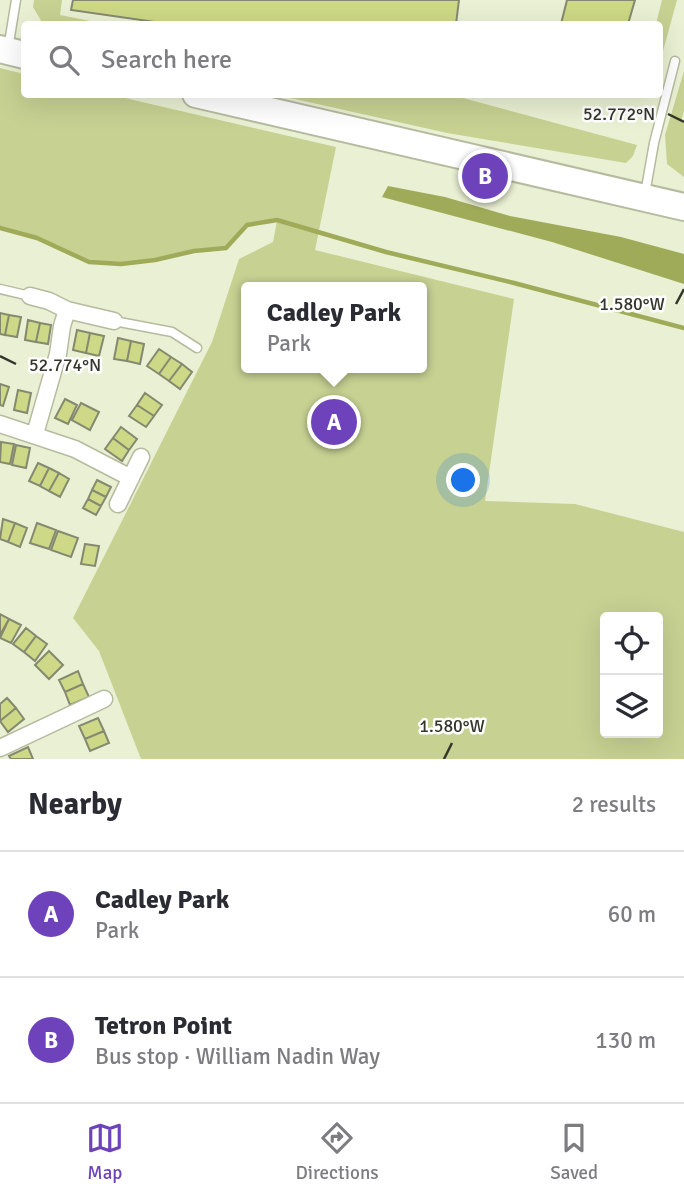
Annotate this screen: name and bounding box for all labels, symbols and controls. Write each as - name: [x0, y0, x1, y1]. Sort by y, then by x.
- search box: [21, 21, 663, 98]
- icon: search: [45, 41, 83, 79]
- text: Search here: [101, 44, 232, 76]
- text: 52.772°N: [583, 103, 655, 125]
- pin: B: [462, 150, 508, 202]
- popup: [241, 282, 427, 373]
- text: 1.580°W: [599, 293, 665, 315]
- text: Cadley Park: [267, 297, 401, 329]
- text: Park: [267, 329, 311, 358]
- text: 52.774°N: [29, 354, 101, 376]
- pin: A: [311, 396, 357, 448]
- your location: [446, 463, 480, 497]
- map controls: [600, 612, 663, 738]
- button: locate: [600, 612, 663, 675]
- button: layers: [600, 675, 663, 738]
- text: 1.580°W: [419, 715, 485, 737]
- text: Nearby: [28, 786, 122, 823]
- text: 2 results: [572, 790, 656, 819]
- text: Cadley Park: [95, 884, 229, 916]
- text: A: [44, 900, 58, 929]
- text: 60 m: [608, 900, 656, 929]
- text: Park: [95, 916, 139, 945]
- text: Tetron Point: [95, 1010, 232, 1042]
- text: B: [44, 1026, 58, 1055]
- text: 130 m: [595, 1026, 656, 1055]
- text: Bus stop · William Nadin Way: [95, 1042, 380, 1071]
- tab: Map: [86, 1119, 124, 1185]
- tab: Directions: [296, 1119, 379, 1185]
- tab: Saved: [550, 1119, 598, 1185]

